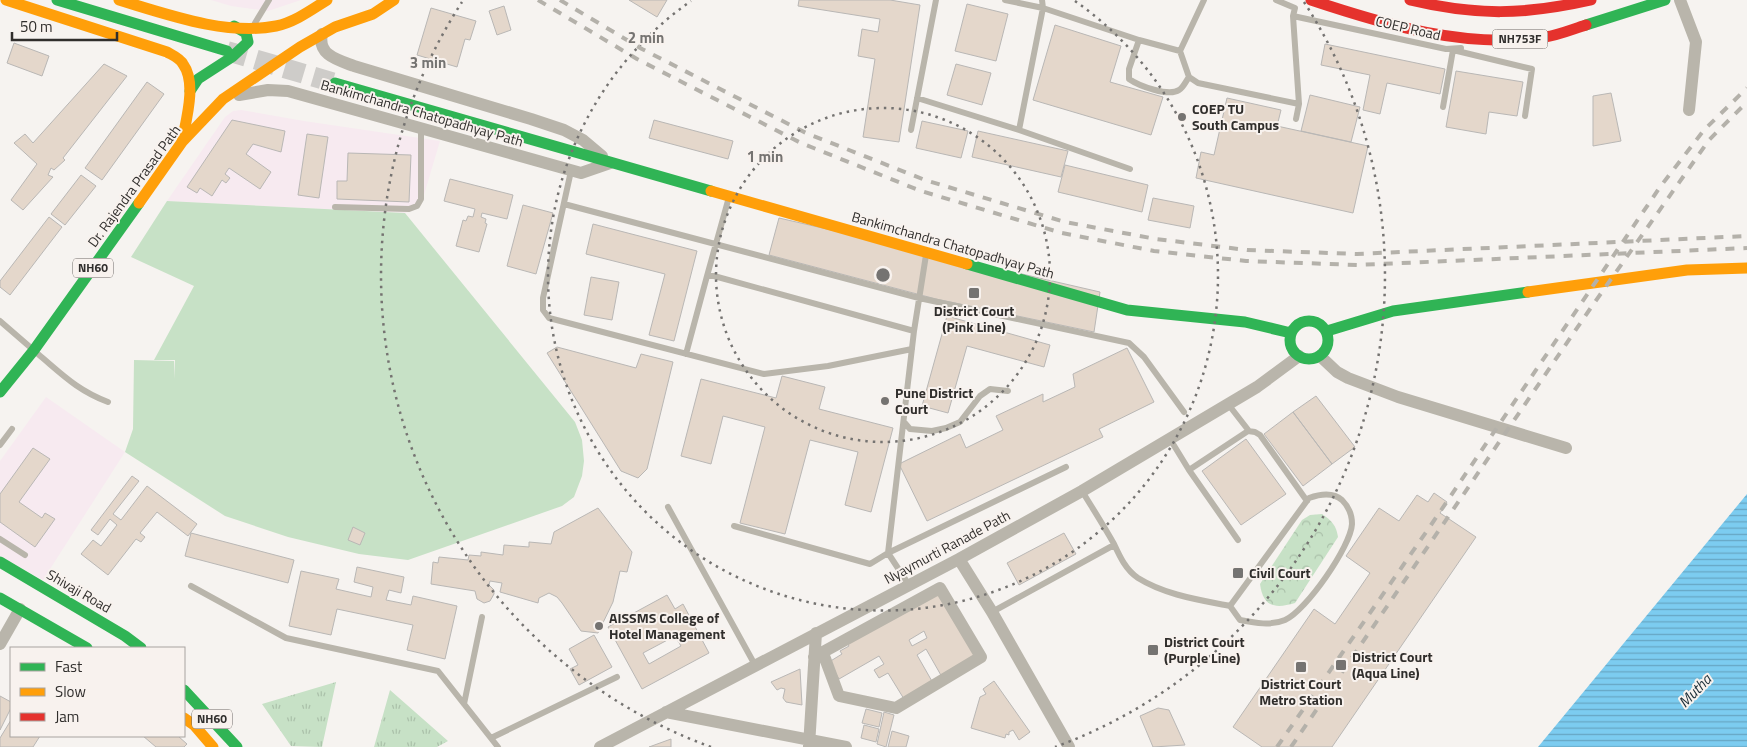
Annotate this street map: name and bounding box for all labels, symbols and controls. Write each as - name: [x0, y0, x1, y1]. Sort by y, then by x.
- scale bar: [12, 10, 118, 42]
- street label: COEP Road: [1374, 10, 1443, 45]
- text: 50 m: [20, 15, 53, 38]
- text: 2 min: [628, 26, 664, 49]
- road number: NH753F: [1492, 30, 1548, 48]
- text: 3 min: [410, 51, 446, 74]
- street label: Bankimchandra Chatopadhyay Path: [318, 73, 526, 152]
- place label: COEP TU South Campus: [1192, 98, 1280, 135]
- marker: COEP TU South Campus: [1176, 111, 1188, 123]
- street label: Dr. Rajendra Prasad Path: [82, 120, 185, 251]
- text: 1 min: [747, 145, 783, 168]
- street label: Bankimchandra Chatopadhyay Path: [849, 205, 1057, 284]
- road number: NH60: [73, 258, 113, 278]
- centre of rings: [874, 266, 892, 284]
- marker: District Court (Pink Line): [967, 286, 981, 300]
- place label: District Court (Pink Line): [934, 300, 1014, 337]
- place label: Pune District Court: [895, 382, 973, 419]
- marker: Pune District Court: [879, 395, 891, 407]
- street label: Nyaymurti Ranade Path: [880, 504, 1014, 589]
- place label: Civil Court: [1249, 562, 1311, 583]
- street label: Shivaji Road: [43, 564, 115, 617]
- marker: Civil Court: [1231, 566, 1245, 580]
- place label: AISSMS College of Hotel Management: [609, 607, 725, 644]
- marker: AISSMS College of Hotel Management: [593, 620, 605, 632]
- place label: District Court (Purple Line): [1164, 631, 1244, 668]
- marker: District Court (Purple Line): [1146, 643, 1160, 657]
- place label: District Court (Aqua Line): [1352, 646, 1432, 683]
- legend: [10, 647, 185, 737]
- text: Fast: [55, 655, 83, 678]
- marker: District Court (Aqua Line): [1334, 658, 1348, 672]
- marker: District Court Metro Station: [1294, 660, 1308, 674]
- water label: Mutha: [1673, 668, 1717, 713]
- place label: District Court Metro Station: [1259, 673, 1343, 710]
- text: Slow: [55, 680, 86, 703]
- text: Jam: [55, 705, 79, 728]
- road number: NH60: [192, 710, 232, 729]

